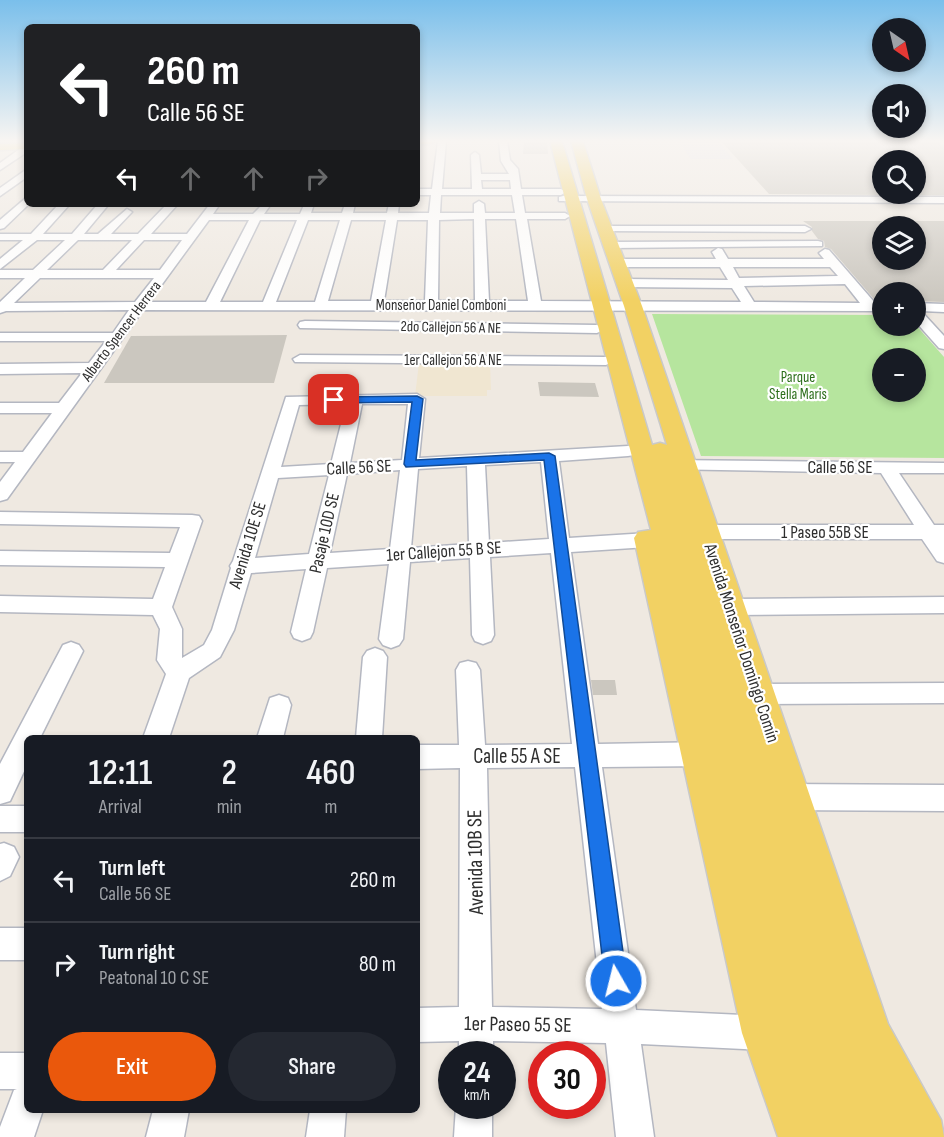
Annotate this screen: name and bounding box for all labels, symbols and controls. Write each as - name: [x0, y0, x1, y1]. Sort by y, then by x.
- north arrow: [872, 18, 926, 72]
- map controls: [872, 18, 926, 402]
- text: 260 m: [147, 46, 240, 97]
- icon: left: [48, 48, 126, 126]
- button: sound: [872, 84, 926, 138]
- text: Calle 56 SE: [147, 97, 245, 129]
- button: search: [872, 150, 926, 204]
- icon: left: [111, 162, 144, 195]
- icon: ahead: [174, 162, 207, 195]
- icon: ahead: [237, 162, 270, 195]
- icon: right: [300, 162, 333, 195]
- button: layers: [872, 216, 926, 270]
- street label: Alberto Spencer Herrera: [77, 277, 165, 386]
- button: +: [872, 282, 926, 336]
- street label: Monseñor Daniel Comboni: [376, 296, 506, 315]
- street label: 2do Callejon 56 A NE: [400, 317, 502, 338]
- button: −: [872, 348, 926, 402]
- street label: 1er Callejon 56 A NE: [404, 351, 502, 370]
- park label: Parque Stella Maris: [769, 368, 827, 404]
- pin: [308, 374, 359, 425]
- icon: arrive: [317, 383, 350, 416]
- street label: Calle 56 SE: [326, 455, 392, 480]
- street label: Calle 56 SE: [807, 457, 873, 478]
- street label: Pasaje 10D SE: [305, 491, 344, 575]
- street label: Avenida 10E SE: [224, 499, 271, 592]
- street label: 1 Paseo 55B SE: [781, 522, 869, 543]
- street label: 1er Callejon 55 B SE: [386, 537, 502, 566]
- street label: Avenida Monseñor Domingo Comín: [699, 540, 784, 745]
- street label: Calle 55 A SE: [473, 744, 561, 769]
- text: 12:11: [88, 752, 152, 795]
- text: 2: [222, 752, 237, 795]
- text: 460: [306, 752, 355, 795]
- text: Arrival: [99, 795, 142, 819]
- text: min: [217, 795, 242, 819]
- text: m: [324, 795, 337, 819]
- street label: Avenida 10B SE: [462, 809, 489, 916]
- text: Turn left: [99, 855, 165, 882]
- icon: left: [48, 864, 81, 897]
- text: 260 m: [350, 867, 396, 894]
- text: Calle 56 SE: [99, 882, 171, 906]
- text: Turn right: [99, 939, 175, 966]
- icon: right: [48, 948, 81, 981]
- position arrow: [584, 949, 648, 1013]
- text: 80 m: [359, 951, 396, 978]
- text: Peatonal 10 C SE: [99, 966, 209, 990]
- street label: 1er Paseo 55 SE: [464, 1011, 572, 1038]
- button: Exit: [48, 1032, 216, 1101]
- button: Share: [228, 1032, 396, 1101]
- speed limit sign: 30: [528, 1041, 606, 1119]
- text: 24: [464, 1055, 490, 1091]
- text: km/h: [464, 1086, 490, 1105]

